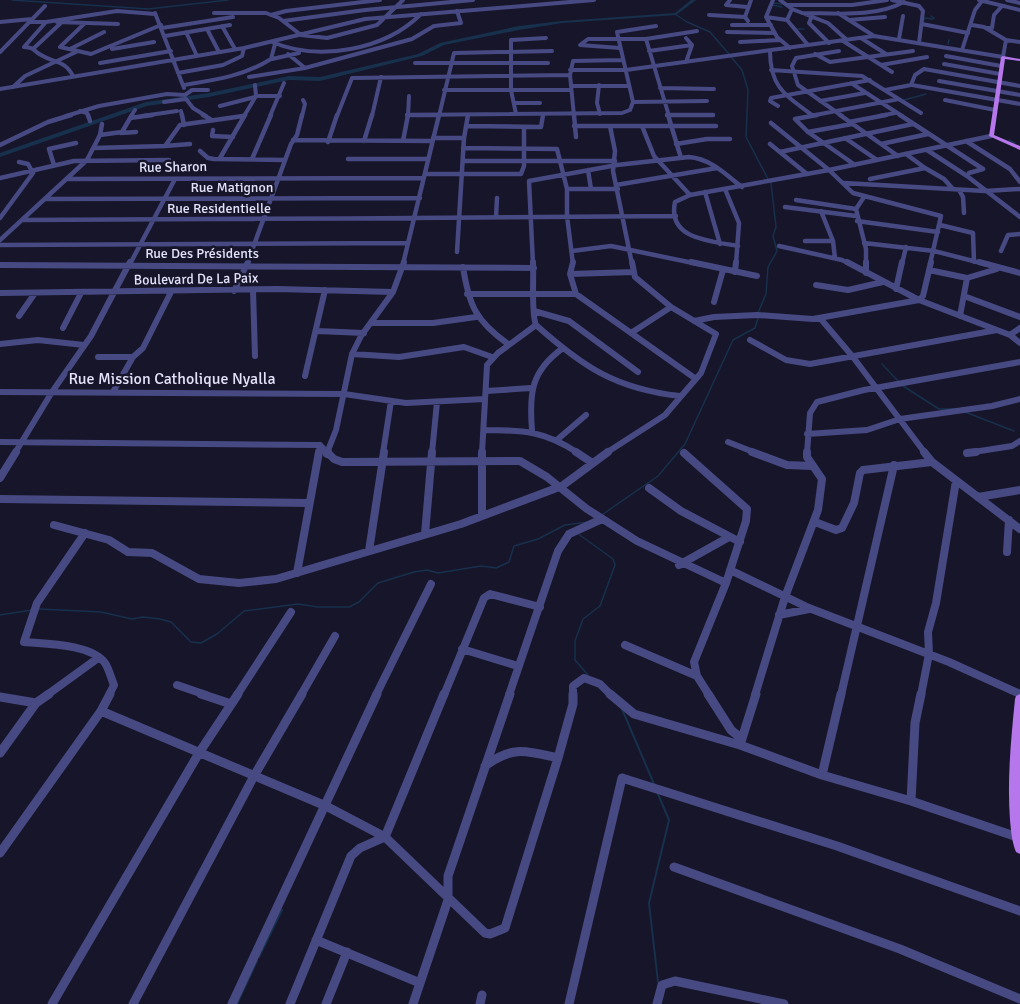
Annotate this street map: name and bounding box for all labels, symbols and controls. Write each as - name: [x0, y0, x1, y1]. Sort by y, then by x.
- street label: Rue Sharon: [139, 158, 207, 176]
- street label: Rue Matignon: [191, 179, 273, 196]
- street label: Rue Residentielle: [167, 200, 271, 217]
- street label: Rue Des Présidents: [145, 245, 259, 262]
- street label: Boulevard De La Paix: [134, 269, 259, 289]
- street label: Rue Mission Catholique Nyalla: [68, 369, 276, 389]

